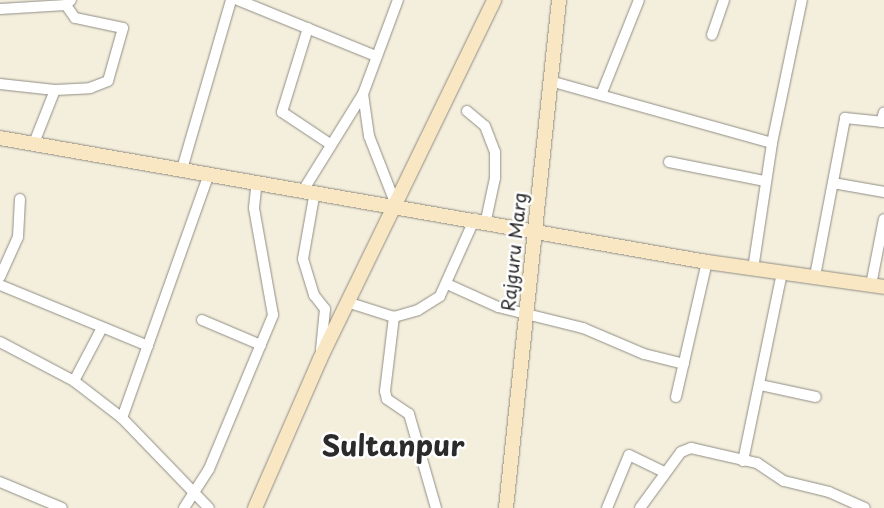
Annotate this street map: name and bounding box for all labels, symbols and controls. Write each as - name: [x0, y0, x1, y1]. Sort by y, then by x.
- street label: Rajguru Marg: [497, 192, 531, 312]
- district label: Sultanpur: [321, 428, 465, 462]

